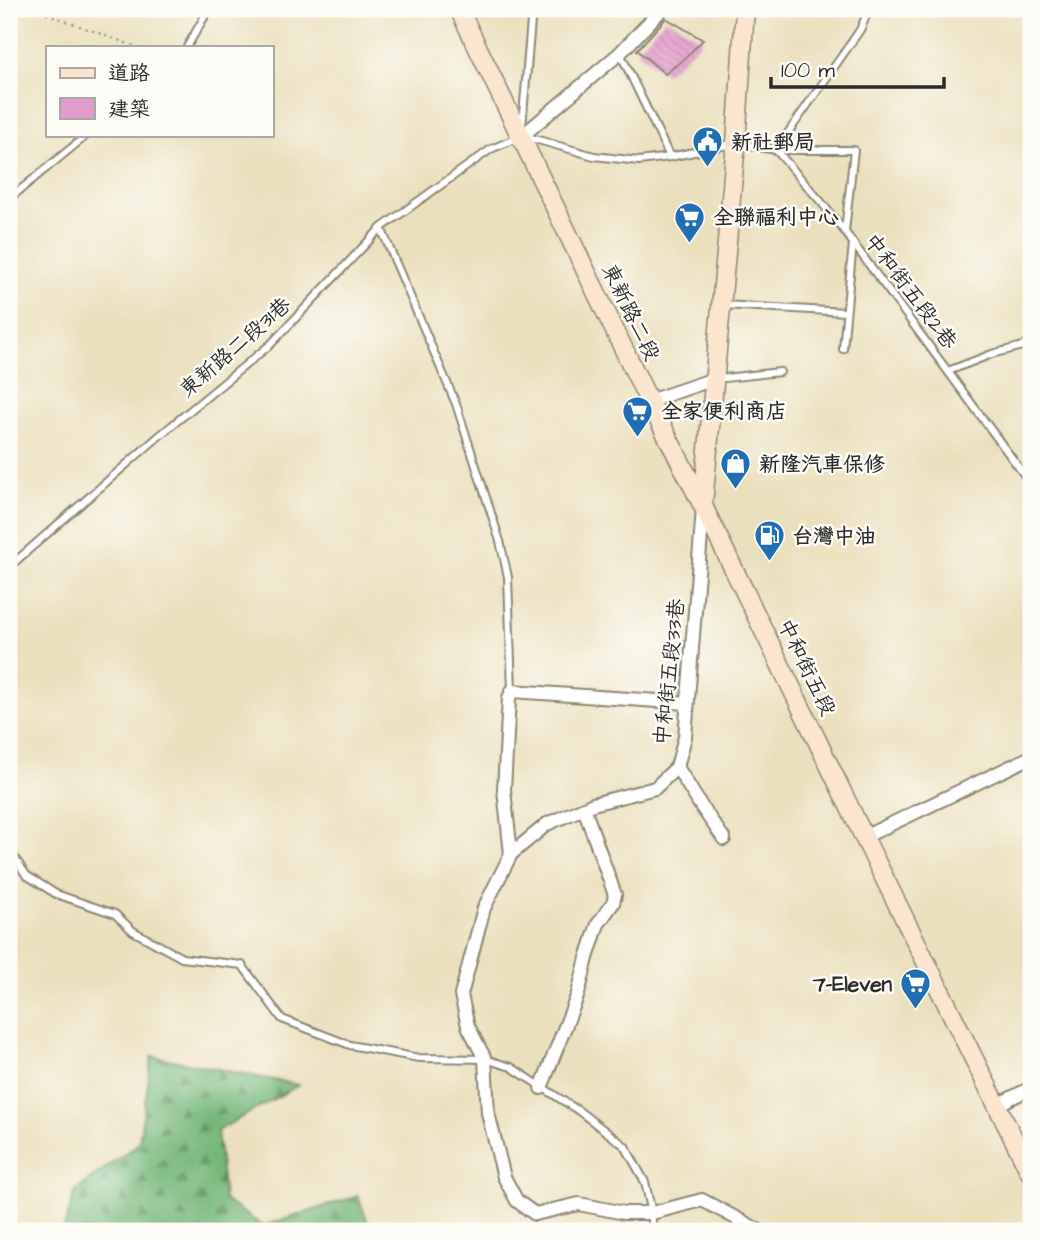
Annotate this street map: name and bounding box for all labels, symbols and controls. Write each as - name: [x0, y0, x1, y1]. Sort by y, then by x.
- legend: [46, 46, 273, 136]
- scale bar: [771, 46, 944, 90]
- text: 100 m: [781, 56, 836, 85]
- text: 道路: [108, 59, 150, 88]
- text: 建築: [108, 95, 150, 124]
- public building icon: 新社郵局: [691, 125, 725, 169]
- place label: 新社郵局: [731, 128, 815, 157]
- supermarket icon: 全聯福利中心: [673, 200, 707, 244]
- place label: 全聯福利中心: [713, 203, 839, 232]
- street label: 中和街五段2巷: [857, 227, 964, 355]
- street label: 東新路二段: [595, 259, 667, 366]
- street label: 東新路二段31巷: [173, 291, 297, 404]
- supermarket icon: 全家便利商店: [621, 394, 655, 438]
- place label: 全家便利商店: [661, 397, 787, 426]
- shop icon: 新隆汽車保修: [719, 447, 753, 491]
- place label: 新隆汽車保修: [759, 450, 885, 479]
- fuel station icon: 台灣中油: [752, 519, 786, 563]
- place label: 台灣中油: [792, 522, 876, 551]
- street label: 中和街五段33巷: [647, 597, 692, 747]
- street label: 中和街五段: [771, 614, 843, 721]
- supermarket icon: 7-Eleven: [898, 967, 932, 1011]
- place label: 7-Eleven: [812, 970, 892, 999]

